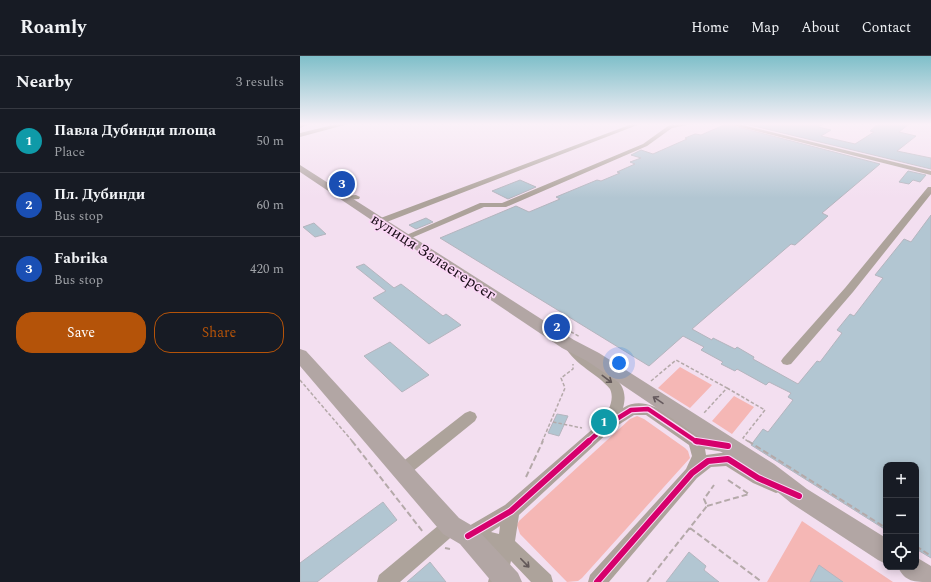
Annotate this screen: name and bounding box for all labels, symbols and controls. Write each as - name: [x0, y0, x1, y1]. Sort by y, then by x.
- text: Roamly: [20, 13, 86, 42]
- text: Home: [691, 17, 729, 38]
- text: Map: [751, 17, 779, 38]
- text: About: [801, 17, 840, 38]
- text: Contact: [862, 17, 911, 38]
- text: Nearby: [16, 69, 72, 95]
- text: 3 results: [236, 72, 284, 92]
- text: Павла Дубинди площа: [54, 119, 216, 142]
- text: 1: [25, 131, 33, 151]
- text: 50 m: [257, 131, 284, 151]
- text: Place: [54, 142, 85, 162]
- pin: 3: [329, 169, 355, 199]
- text: Пл. Дубинди: [54, 183, 145, 206]
- text: 2: [25, 195, 33, 215]
- text: 60 m: [257, 195, 284, 215]
- text: Bus stop: [54, 206, 103, 226]
- street label: вулиця Залаегерсег: [366, 207, 501, 306]
- text: Fabrika: [54, 247, 108, 270]
- text: 3: [25, 259, 33, 279]
- text: 420 m: [250, 259, 284, 279]
- text: Bus stop: [54, 270, 103, 290]
- button: Save: [16, 312, 146, 353]
- button: Share: [154, 312, 284, 353]
- pin: 2: [544, 312, 570, 342]
- your location: [609, 353, 629, 373]
- one-way arrow: [602, 374, 613, 383]
- one-way arrow: [652, 396, 663, 404]
- pin: 1: [591, 407, 617, 437]
- map controls: [883, 462, 919, 570]
- button: +: [883, 462, 919, 498]
- button: −: [883, 498, 919, 534]
- button: locate: [883, 534, 919, 570]
- one-way arrow: [520, 558, 530, 568]

